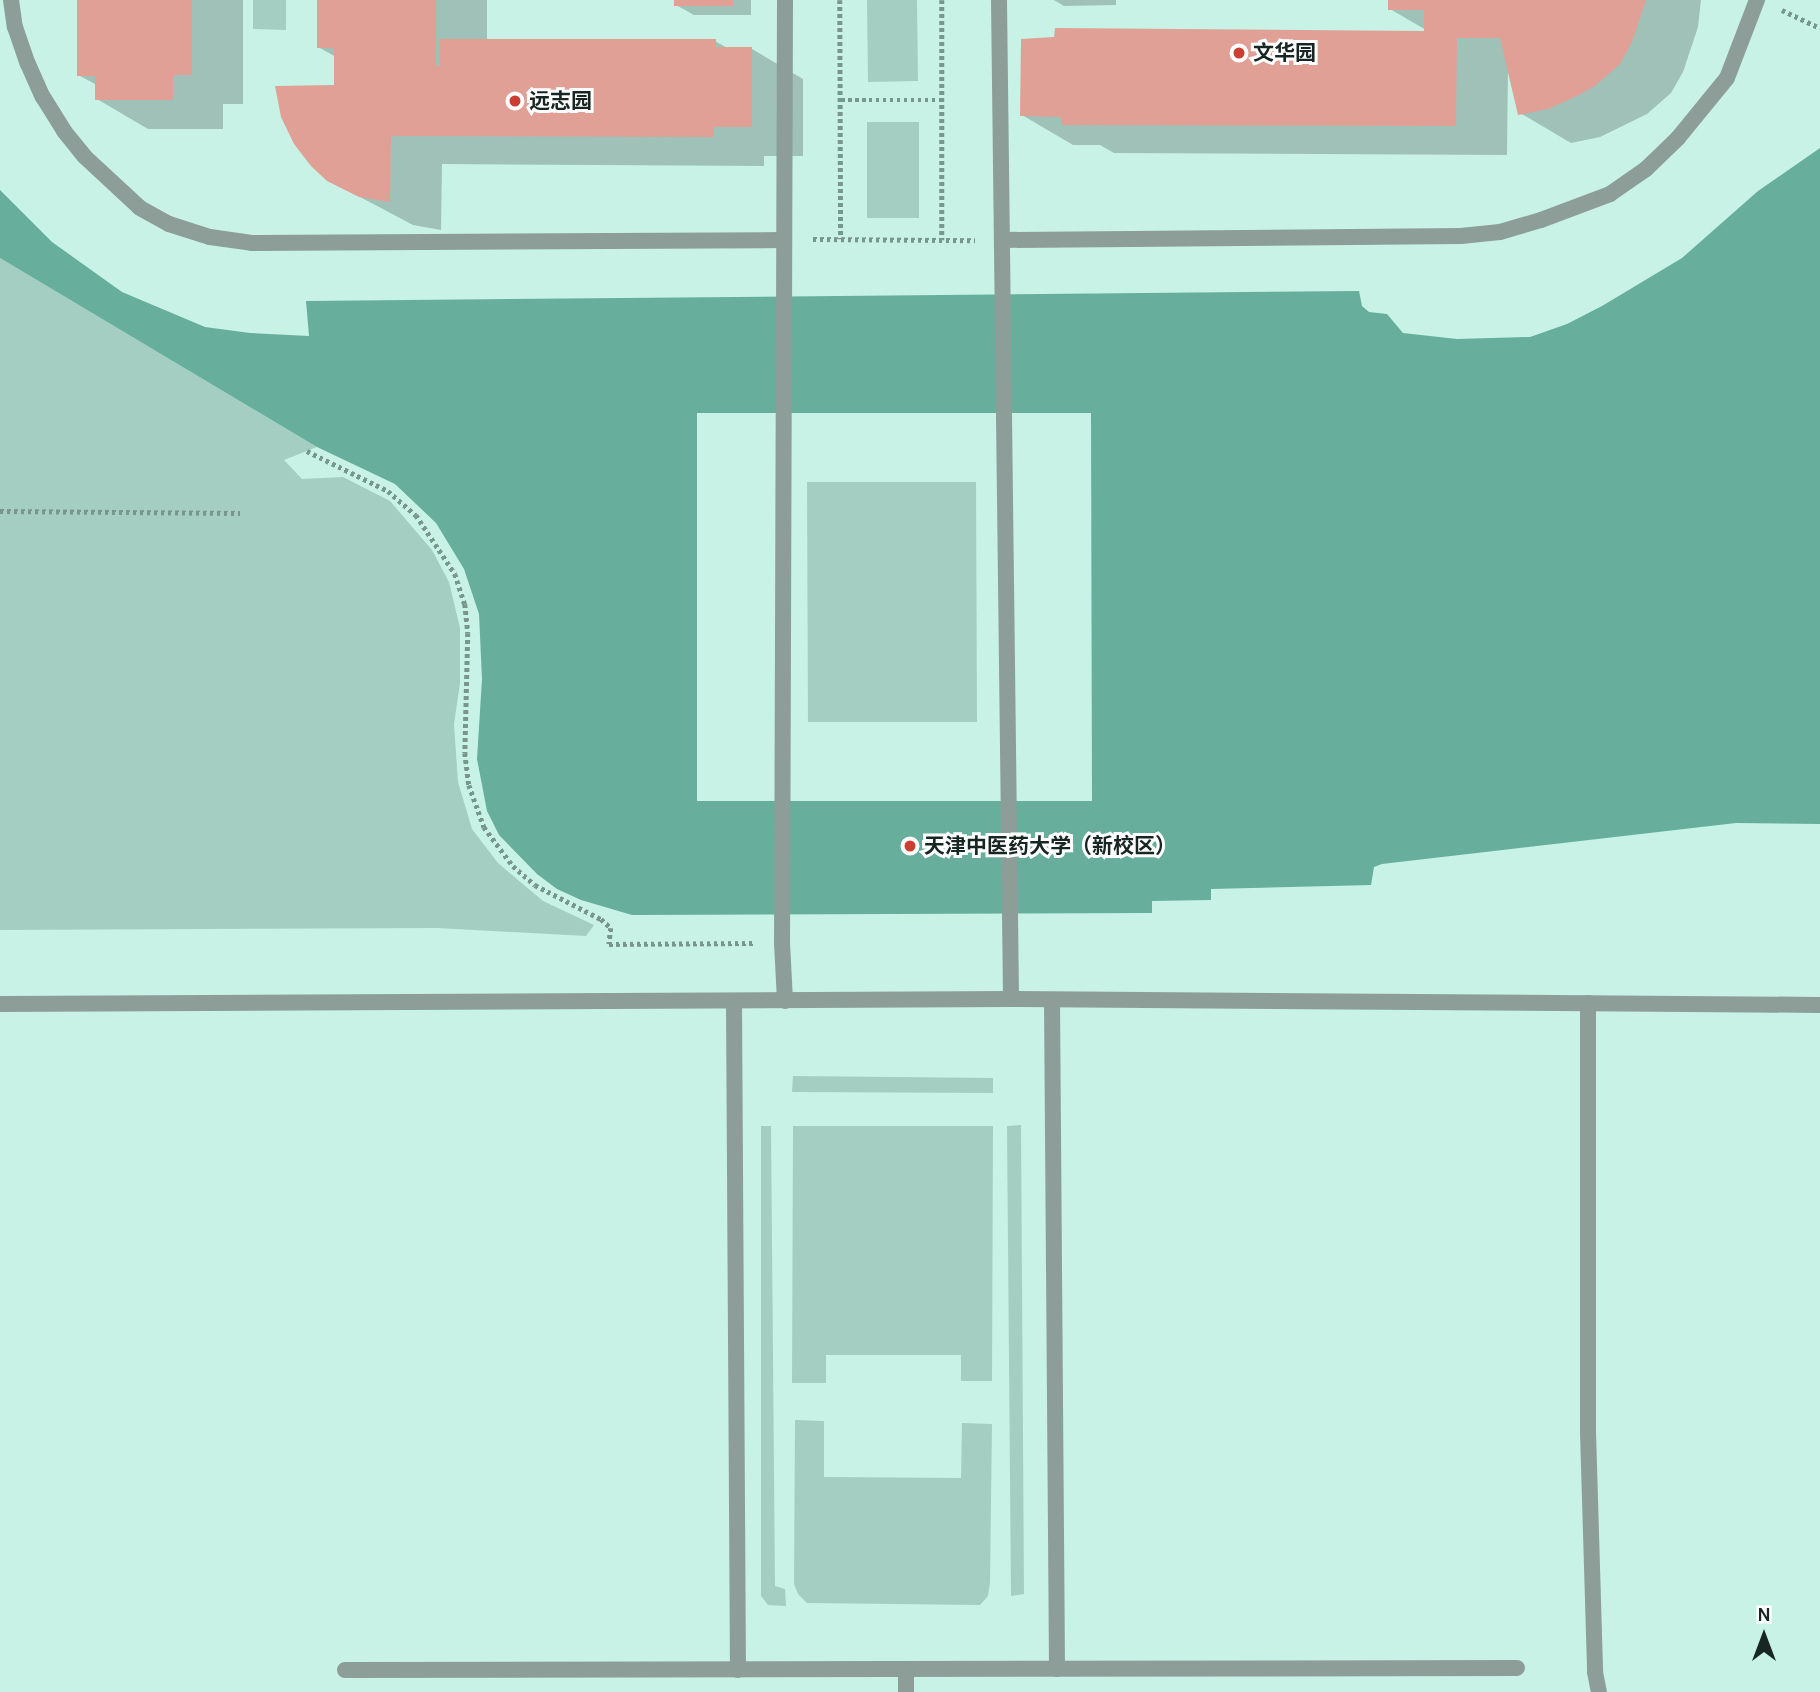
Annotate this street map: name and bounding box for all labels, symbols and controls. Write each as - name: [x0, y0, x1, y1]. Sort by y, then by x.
- place label: 文华园: [1253, 40, 1316, 66]
- marker: 文华园: [1231, 45, 1247, 61]
- place label: 远志园: [529, 88, 592, 114]
- marker: 远志园: [507, 93, 523, 109]
- place label: 天津中医药大学（新校区）: [924, 833, 1176, 859]
- marker: 天津中医药大学（新校区）: [902, 838, 918, 854]
- north arrow: [1729, 1601, 1799, 1671]
- text: N: [1757, 1604, 1771, 1626]

